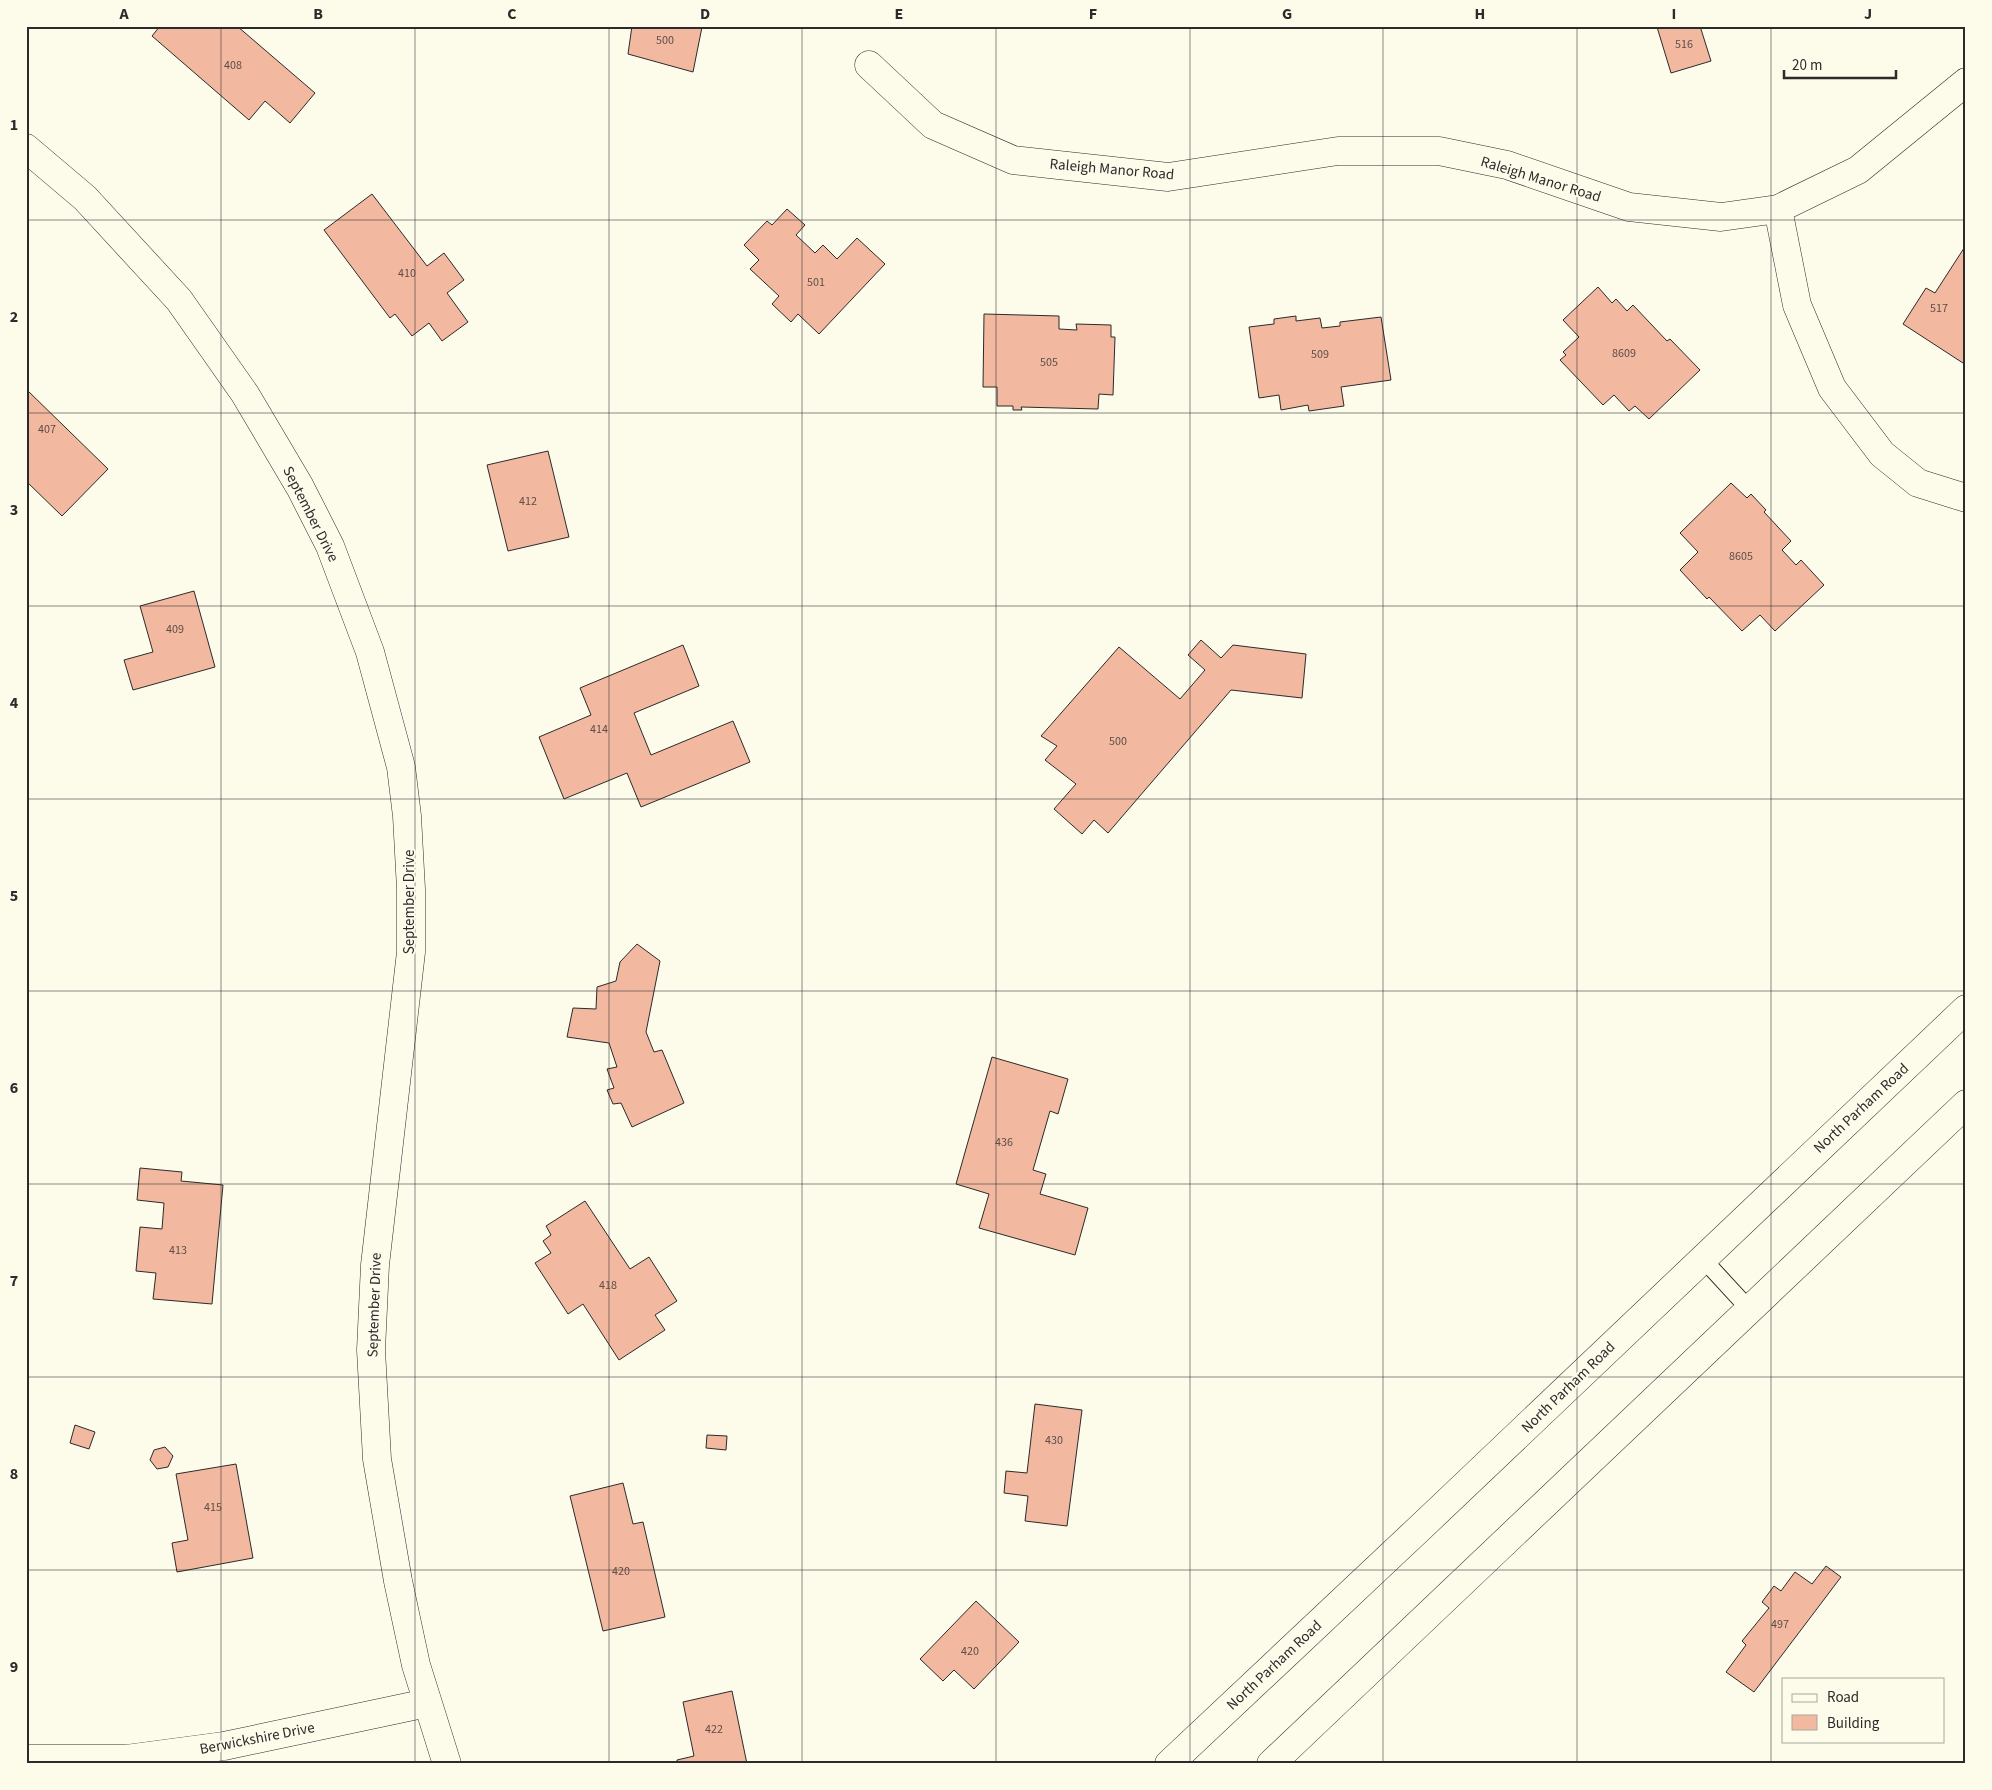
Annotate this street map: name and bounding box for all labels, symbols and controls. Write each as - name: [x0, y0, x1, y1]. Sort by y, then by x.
- text: A: [118, 3, 129, 25]
- text: B: [313, 3, 323, 25]
- text: C: [507, 3, 517, 25]
- text: D: [700, 3, 710, 25]
- text: E: [895, 3, 903, 25]
- text: F: [1089, 3, 1097, 25]
- text: G: [1282, 3, 1292, 25]
- text: H: [1475, 3, 1485, 25]
- text: I: [1672, 3, 1676, 25]
- text: J: [1864, 3, 1872, 25]
- house number: 500: [656, 32, 674, 49]
- house number: 516: [1675, 36, 1693, 53]
- scale bar: [1784, 48, 1897, 80]
- text: 20 m: [1792, 55, 1822, 76]
- house number: 408: [224, 57, 242, 74]
- text: 1: [10, 114, 18, 136]
- street label: Raleigh Manor Road: [1478, 151, 1604, 208]
- street label: Raleigh Manor Road: [1049, 154, 1175, 185]
- house number: 410: [398, 265, 416, 282]
- house number: 501: [807, 274, 825, 291]
- house number: 517: [1930, 300, 1948, 317]
- text: 2: [10, 306, 18, 328]
- house number: 8609: [1612, 345, 1636, 362]
- house number: 509: [1311, 346, 1329, 363]
- house number: 505: [1040, 354, 1058, 371]
- house number: 407: [38, 421, 56, 438]
- street label: September Drive: [277, 463, 344, 566]
- house number: 412: [519, 493, 537, 510]
- text: 3: [10, 499, 18, 521]
- house number: 8605: [1729, 548, 1753, 565]
- house number: 409: [166, 621, 184, 638]
- text: 4: [10, 692, 19, 714]
- house number: 414: [590, 721, 608, 738]
- house number: 500: [1109, 733, 1127, 750]
- street label: September Drive: [399, 850, 420, 954]
- text: 5: [10, 885, 18, 907]
- street label: North Parham Road: [1809, 1059, 1914, 1158]
- text: 6: [10, 1077, 18, 1099]
- house number: 436: [995, 1134, 1013, 1151]
- house number: 413: [169, 1242, 187, 1259]
- street label: September Drive: [362, 1252, 387, 1358]
- text: 7: [10, 1270, 18, 1292]
- house number: 418: [599, 1277, 617, 1294]
- street label: North Parham Road: [1517, 1337, 1620, 1438]
- house number: 430: [1045, 1432, 1063, 1449]
- text: 8: [10, 1463, 18, 1485]
- house number: 415: [204, 1499, 222, 1516]
- house number: 420: [612, 1563, 630, 1580]
- street label: North Parham Road: [1222, 1616, 1327, 1715]
- house number: 497: [1771, 1616, 1789, 1633]
- house number: 420: [961, 1643, 979, 1660]
- text: 9: [10, 1656, 18, 1678]
- legend: [1782, 1678, 1944, 1742]
- text: Road: [1827, 1687, 1859, 1708]
- text: Building: [1827, 1713, 1880, 1734]
- street label: Berwickshire Drive: [198, 1717, 316, 1760]
- house number: 422: [705, 1721, 723, 1738]

